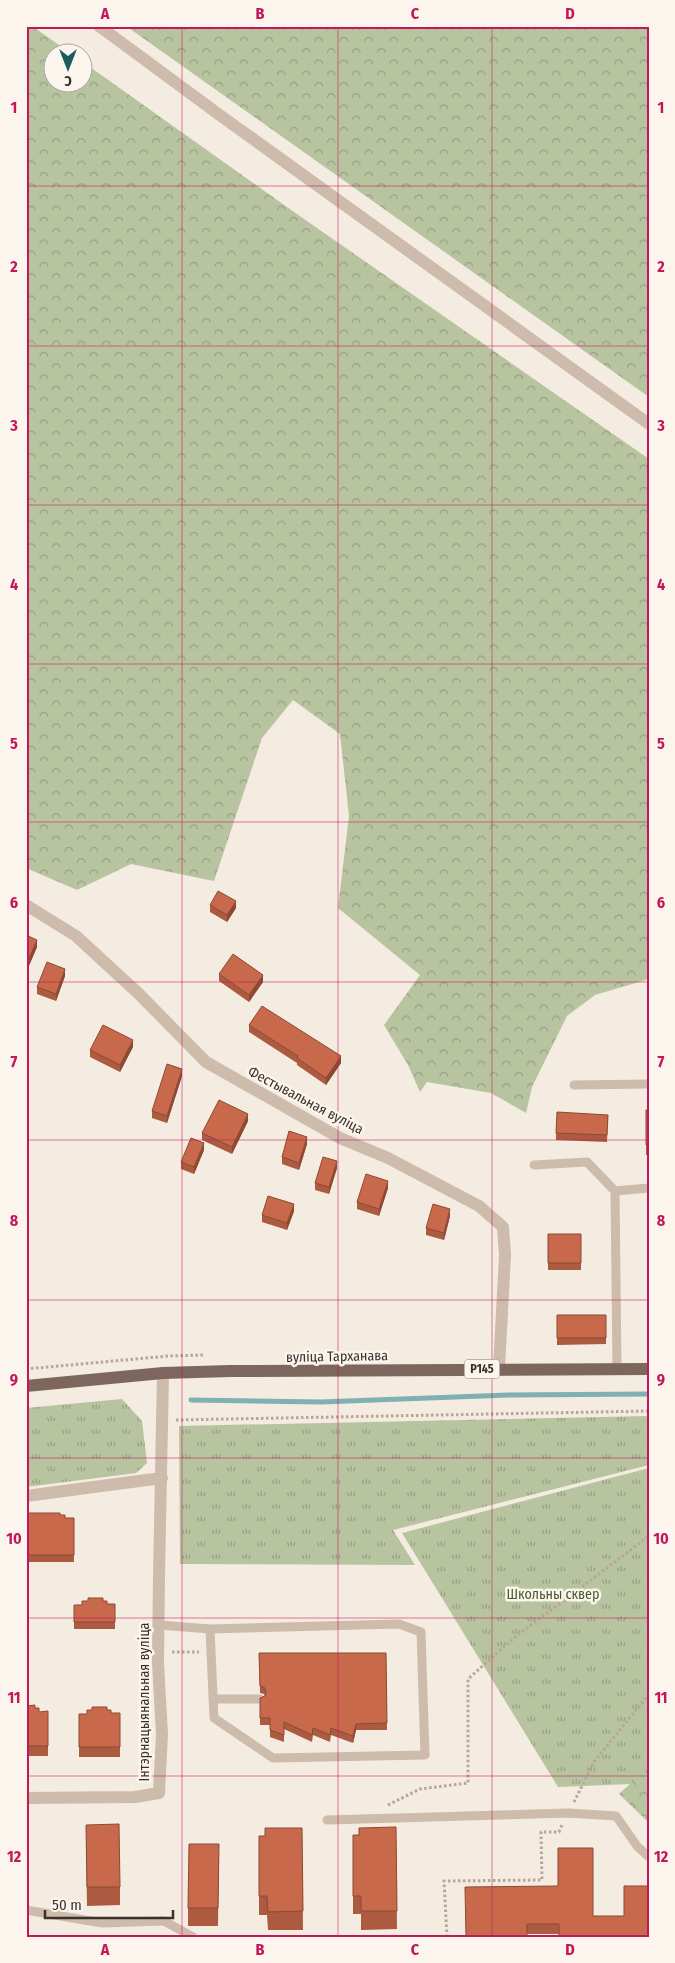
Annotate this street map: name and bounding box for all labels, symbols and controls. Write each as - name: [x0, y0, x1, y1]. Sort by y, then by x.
- text: A: [100, 4, 110, 23]
- text: B: [256, 4, 265, 23]
- text: C: [411, 4, 420, 23]
- text: D: [565, 4, 575, 23]
- north arrow: [42, 42, 92, 92]
- text: С: [64, 72, 72, 89]
- text: 1: [11, 98, 17, 117]
- text: 1: [658, 98, 664, 117]
- text: 2: [9, 257, 18, 276]
- text: 2: [656, 257, 665, 276]
- text: 3: [9, 416, 18, 435]
- text: 3: [656, 416, 665, 435]
- text: 4: [10, 575, 18, 594]
- text: 4: [657, 575, 665, 594]
- text: 5: [10, 734, 18, 753]
- text: 5: [657, 734, 665, 753]
- text: 6: [10, 893, 18, 912]
- text: 6: [657, 893, 665, 912]
- text: 7: [11, 1052, 18, 1071]
- text: 7: [658, 1052, 665, 1071]
- street label: Фестывальная вуліца: [245, 1063, 366, 1138]
- text: 8: [10, 1211, 19, 1230]
- text: 8: [657, 1211, 666, 1230]
- street label: вуліца Тарханава: [286, 1347, 388, 1366]
- road number: Р145: [464, 1360, 500, 1378]
- text: 9: [10, 1370, 18, 1389]
- text: 9: [657, 1370, 665, 1389]
- text: 10: [6, 1529, 22, 1548]
- text: 10: [653, 1529, 669, 1548]
- park label: Школьны сквер: [507, 1586, 599, 1603]
- street label: Інтэрнацыянальная вуліца: [136, 1622, 153, 1781]
- text: 11: [7, 1688, 21, 1707]
- text: 11: [654, 1688, 668, 1707]
- text: 12: [7, 1847, 22, 1866]
- text: 12: [654, 1847, 669, 1866]
- scale bar: [45, 1888, 172, 1920]
- text: 50 m: [52, 1896, 82, 1914]
- text: A: [100, 1940, 110, 1959]
- text: B: [256, 1940, 265, 1959]
- text: C: [411, 1940, 420, 1959]
- text: D: [565, 1940, 575, 1959]

